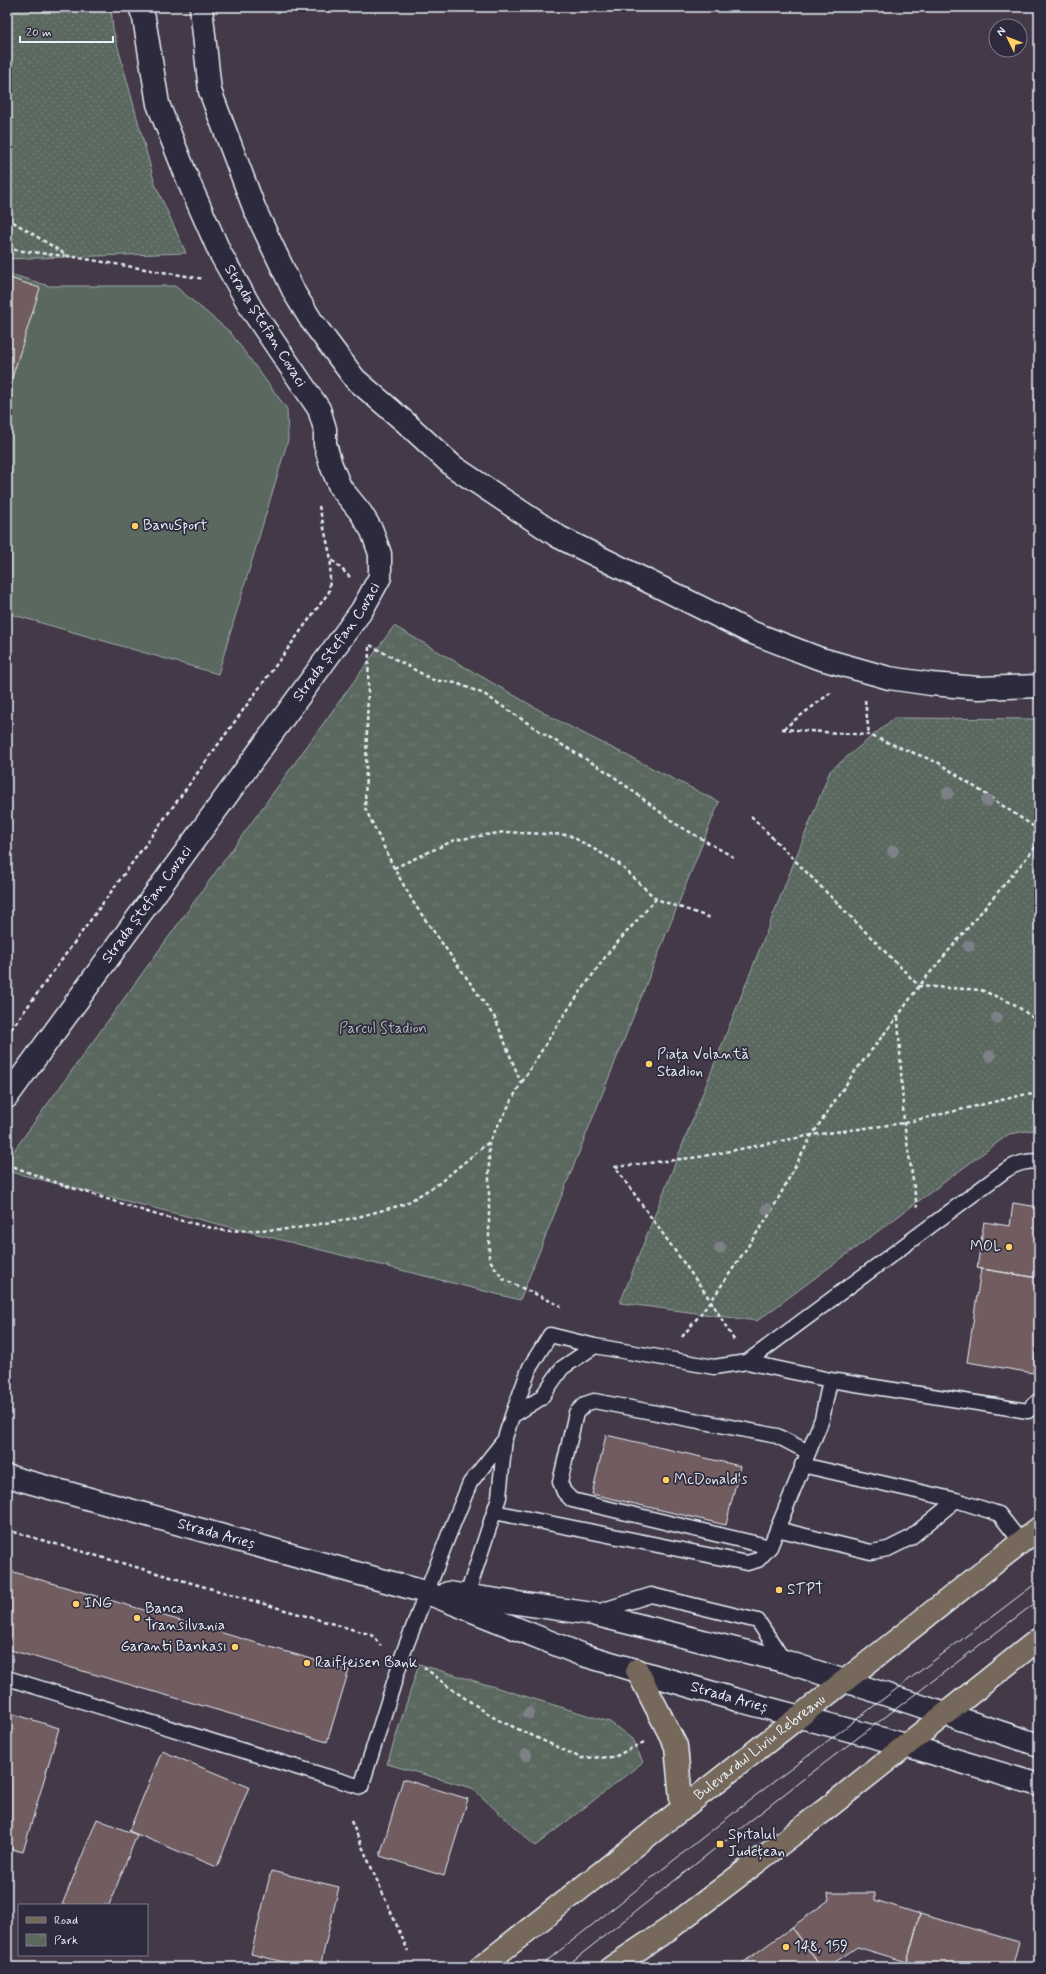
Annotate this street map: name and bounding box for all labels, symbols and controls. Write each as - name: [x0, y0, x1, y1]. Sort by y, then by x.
- scale bar: [20, 18, 113, 44]
- north arrow: [988, 18, 1028, 58]
- text: N: [994, 24, 1009, 39]
- text: 20 m: [26, 25, 52, 41]
- street label: Strada Ștefan Covaci: [219, 261, 311, 391]
- place label: BanuSport: [143, 516, 207, 536]
- marker: BanuSport: [130, 521, 140, 531]
- street label: Strada Ștefan Covaci: [288, 579, 385, 706]
- street label: Strada Ștefan Covaci: [98, 842, 197, 968]
- park label: Parcul Stadion: [339, 1019, 427, 1039]
- place label: Piața Volantă Stadion: [657, 1045, 749, 1082]
- marker: Piața Volantă Stadion: [644, 1059, 654, 1069]
- place label: MOL: [970, 1237, 1001, 1257]
- marker: MOL: [1004, 1242, 1014, 1252]
- place label: McDonald's: [674, 1470, 748, 1490]
- marker: McDonald's: [661, 1475, 671, 1485]
- street label: Strada Arieș: [175, 1514, 257, 1554]
- place label: STPT: [787, 1580, 824, 1600]
- marker: STPT: [774, 1585, 784, 1595]
- place label: ING: [84, 1594, 112, 1614]
- marker: ING: [71, 1599, 81, 1609]
- place label: Banca Transilvania: [145, 1599, 225, 1636]
- marker: Banca Transilvania: [132, 1613, 142, 1623]
- place label: Garanti Bankası: [120, 1637, 227, 1657]
- marker: Garanti Bankası: [230, 1642, 240, 1652]
- place label: Raiffeisen Bank: [315, 1653, 418, 1673]
- marker: Raiffeisen Bank: [302, 1658, 312, 1668]
- street label: Strada Arieș: [688, 1677, 770, 1718]
- street label: Bulevardul Liviu Rebreanu: [690, 1689, 830, 1806]
- place label: Spitalul Județean: [728, 1825, 785, 1862]
- marker: Spitalul Județean: [715, 1839, 725, 1849]
- legend: [18, 1904, 148, 1956]
- text: Road: [54, 1913, 78, 1929]
- text: Park: [54, 1933, 78, 1949]
- place label: 148, 159: [794, 1937, 848, 1957]
- marker: 148, 159: [781, 1942, 791, 1952]

